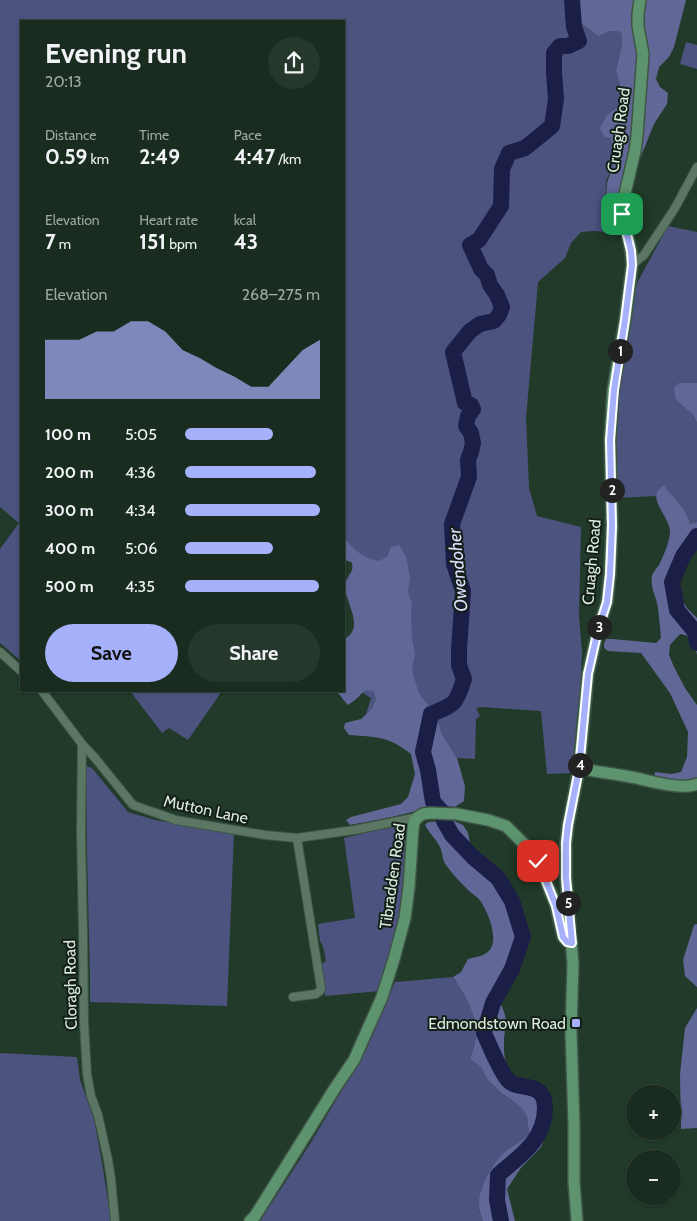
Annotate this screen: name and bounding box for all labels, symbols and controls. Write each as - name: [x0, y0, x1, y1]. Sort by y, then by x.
- text: Evening run: [45, 36, 187, 70]
- button: share: [268, 37, 320, 89]
- text: 20:13: [45, 72, 82, 91]
- street label: Cruagh Road: [603, 86, 634, 174]
- text: Distance: [45, 126, 97, 144]
- text: Time: [139, 126, 169, 144]
- text: Pace: [234, 126, 262, 144]
- text: 0.59: [45, 144, 87, 169]
- text: 2:49: [139, 144, 180, 169]
- text: 4:47: [234, 144, 275, 169]
- text: km: [87, 150, 109, 168]
- text: /km: [275, 150, 301, 168]
- pin: [601, 193, 643, 235]
- icon: arrive: [608, 200, 636, 228]
- text: Elevation: [45, 211, 100, 229]
- text: Heart rate: [139, 211, 198, 229]
- text: kcal: [234, 211, 256, 229]
- text: 7: [45, 229, 56, 254]
- text: 151: [139, 229, 166, 254]
- text: 43: [234, 229, 258, 254]
- text: m: [56, 235, 71, 253]
- text: bpm: [166, 235, 197, 253]
- text: Elevation: [45, 285, 108, 304]
- text: 268–275 m: [242, 285, 320, 304]
- pin: 1: [608, 338, 632, 364]
- text: 1: [618, 342, 623, 360]
- text: 100 m: [45, 425, 91, 444]
- text: 5:05: [125, 425, 157, 444]
- text: 200 m: [45, 463, 94, 482]
- text: 4:36: [125, 463, 155, 482]
- pin: 2: [600, 478, 624, 502]
- text: 2: [609, 481, 616, 499]
- text: 300 m: [45, 501, 94, 520]
- text: 4:34: [125, 501, 155, 520]
- street label: Cruagh Road: [578, 518, 605, 606]
- water label: Owendoher: [443, 526, 473, 613]
- text: 400 m: [45, 539, 95, 558]
- text: 5:06: [125, 539, 157, 558]
- text: 500 m: [45, 577, 94, 596]
- text: 4:35: [125, 577, 155, 596]
- pin: 3: [586, 614, 612, 640]
- text: 3: [596, 618, 603, 636]
- button: Save: [45, 624, 178, 682]
- button: Share: [188, 624, 320, 682]
- pin: 4: [568, 752, 592, 778]
- text: 4: [576, 756, 585, 774]
- street label: Mutton Lane: [162, 791, 250, 828]
- street label: Tibradden Road: [376, 822, 409, 930]
- pin: [517, 840, 559, 882]
- icon: check: [524, 847, 552, 875]
- pin: 5: [556, 890, 580, 916]
- text: 5: [565, 894, 572, 912]
- street label: Cloragh Road: [60, 940, 81, 1030]
- place label: Edmondstown Road: [428, 1014, 566, 1033]
- marker: Edmondstown Road: [570, 1017, 582, 1029]
- map controls: [626, 1085, 681, 1205]
- button: +: [626, 1085, 681, 1140]
- button: −: [626, 1150, 681, 1205]

